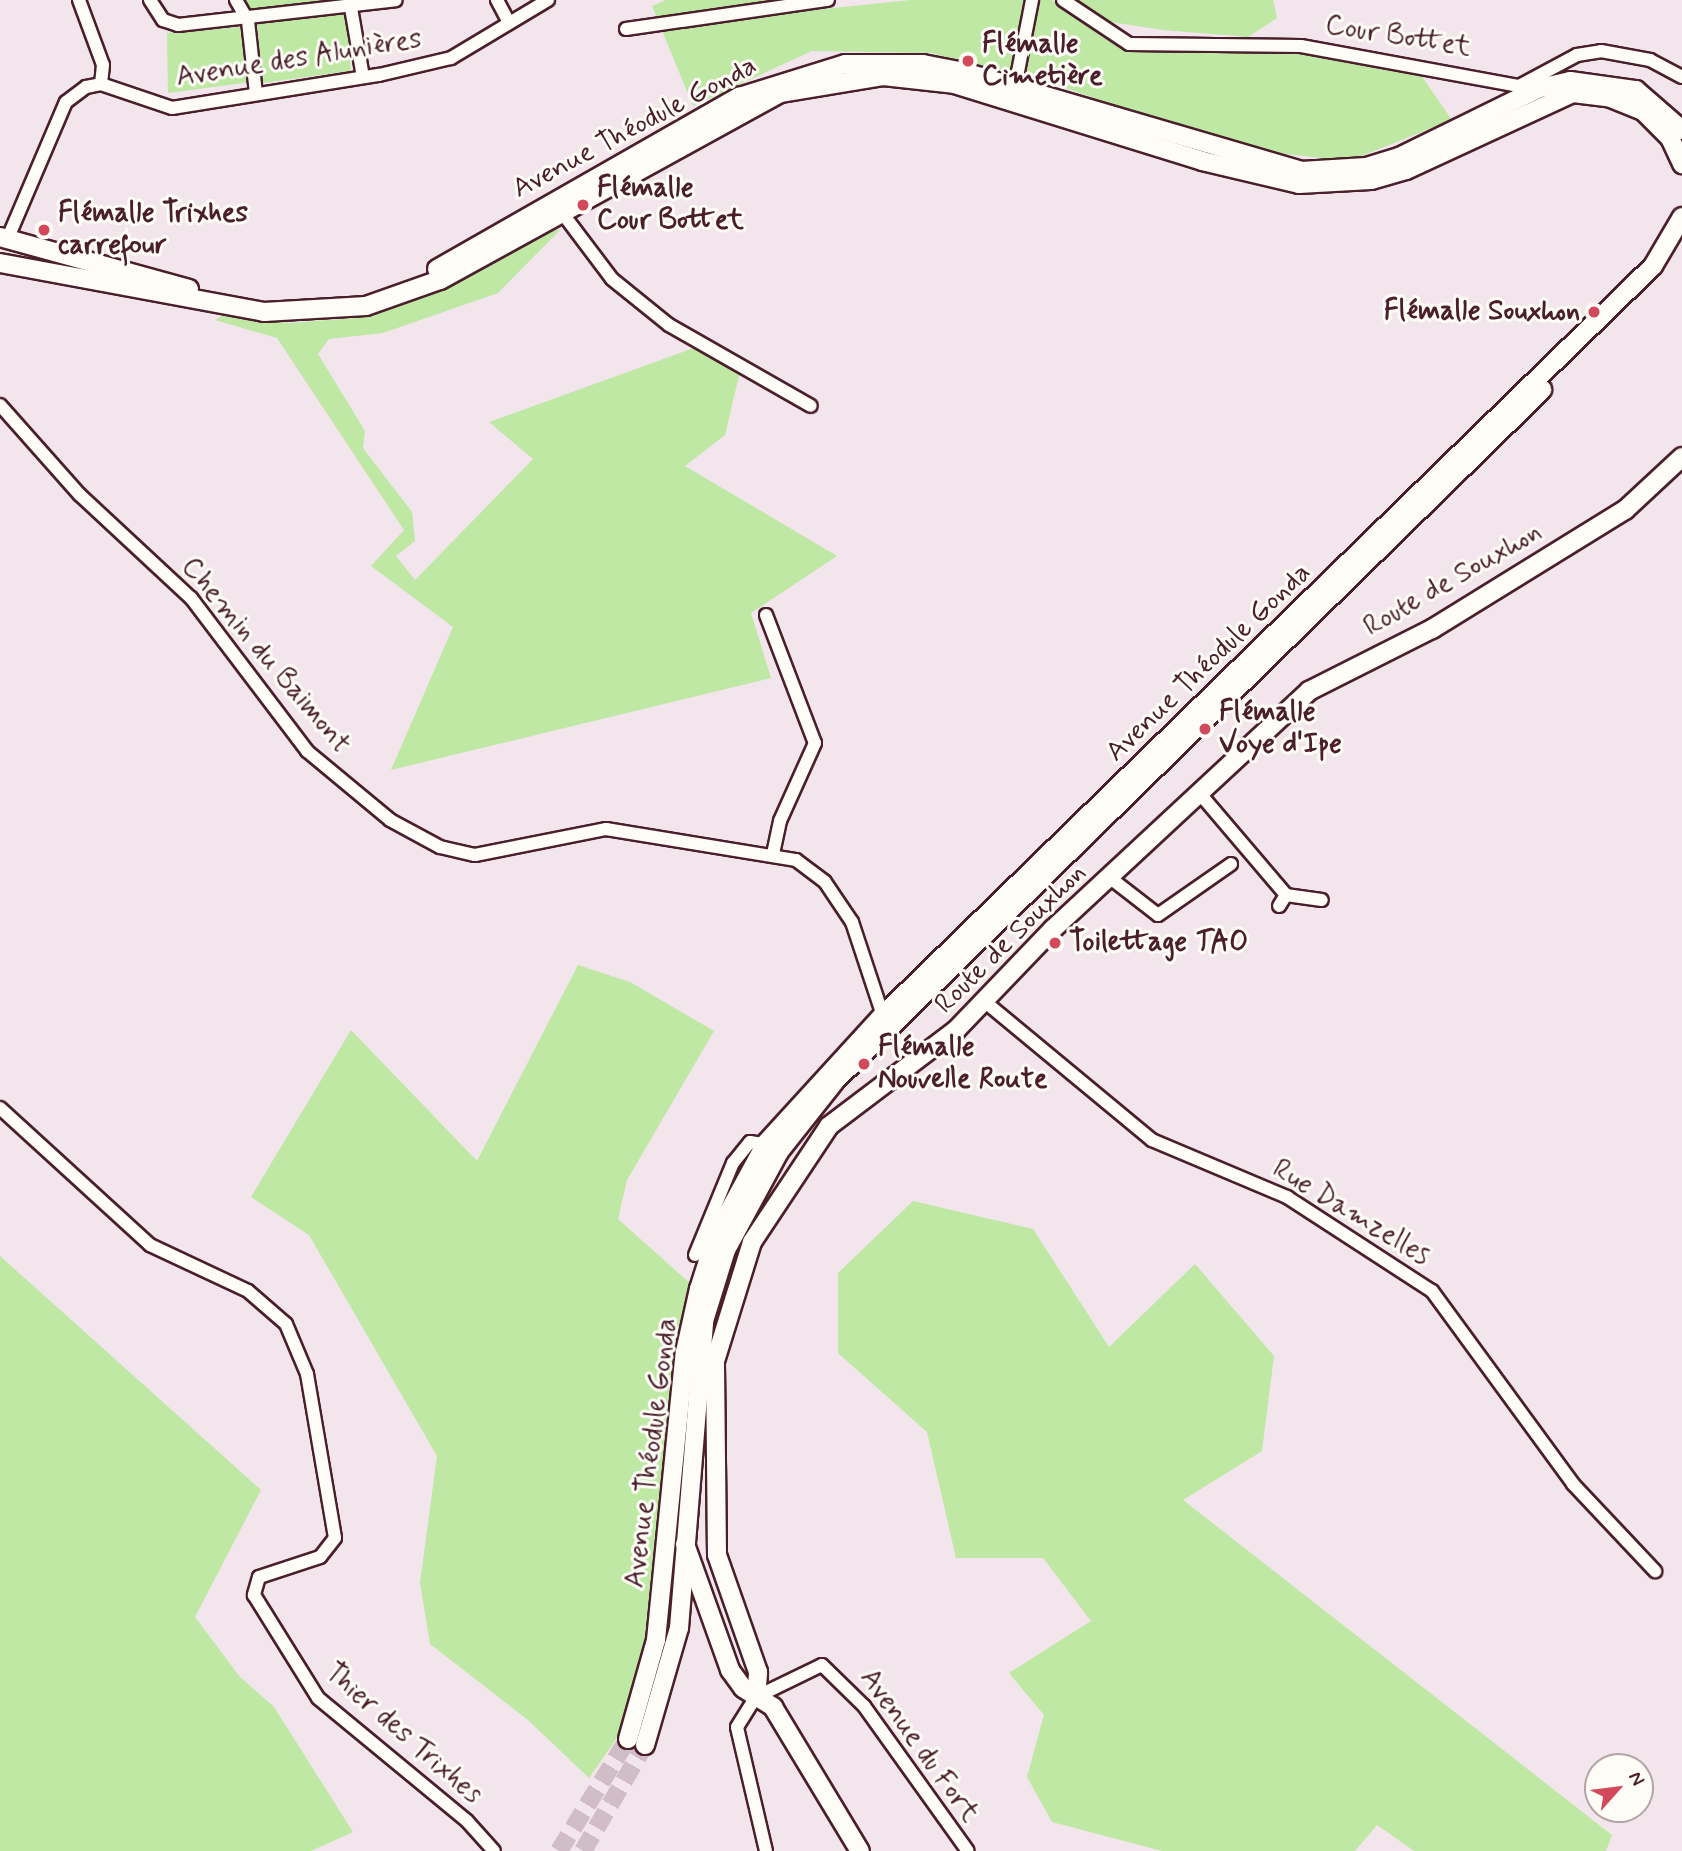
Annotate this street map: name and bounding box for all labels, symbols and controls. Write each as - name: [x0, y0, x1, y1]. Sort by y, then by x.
- street label: Cour Bottet: [1323, 9, 1473, 65]
- street label: Avenue des Alunières: [173, 23, 425, 95]
- place label: Flémalle Cimetière: [982, 28, 1103, 94]
- street label: Avenue Théodule Gonda: [507, 49, 763, 207]
- marker: Flémalle Cimetière: [960, 53, 976, 69]
- place label: Flémalle Cour Bottet: [597, 172, 744, 238]
- place label: Flémalle Trixhes carrefour: [58, 197, 247, 263]
- marker: Flémalle Cour Bottet: [575, 197, 591, 213]
- marker: Flémalle Trixhes carrefour: [36, 222, 52, 238]
- place label: Flémalle Souxhon: [1386, 295, 1580, 329]
- marker: Flémalle Souxhon: [1586, 304, 1602, 320]
- street label: Route de Souxhon: [1361, 517, 1545, 643]
- street label: Chemin du Baimont: [171, 548, 359, 764]
- street label: Avenue Théodule Gonda: [1099, 556, 1319, 770]
- place label: Flémalle Voye d'Ipe: [1219, 696, 1340, 762]
- marker: Flémalle Voye d'Ipe: [1197, 721, 1213, 737]
- street label: Route de Souxhon: [931, 859, 1091, 1019]
- place label: Toilettage TAO: [1069, 926, 1245, 960]
- marker: Toilettage TAO: [1047, 935, 1063, 951]
- place label: Flémalle Nouvelle Route: [878, 1031, 1039, 1097]
- marker: Flémalle Nouvelle Route: [856, 1056, 872, 1072]
- street label: Rue Damzelles: [1268, 1154, 1434, 1272]
- street label: Avenue Théodule Gonda: [619, 1315, 685, 1591]
- street label: Thier des Trixhes: [317, 1656, 489, 1812]
- street label: Avenue du Fort: [853, 1663, 985, 1829]
- north arrow: [1584, 1753, 1654, 1823]
- text: N: [1622, 1767, 1650, 1790]

